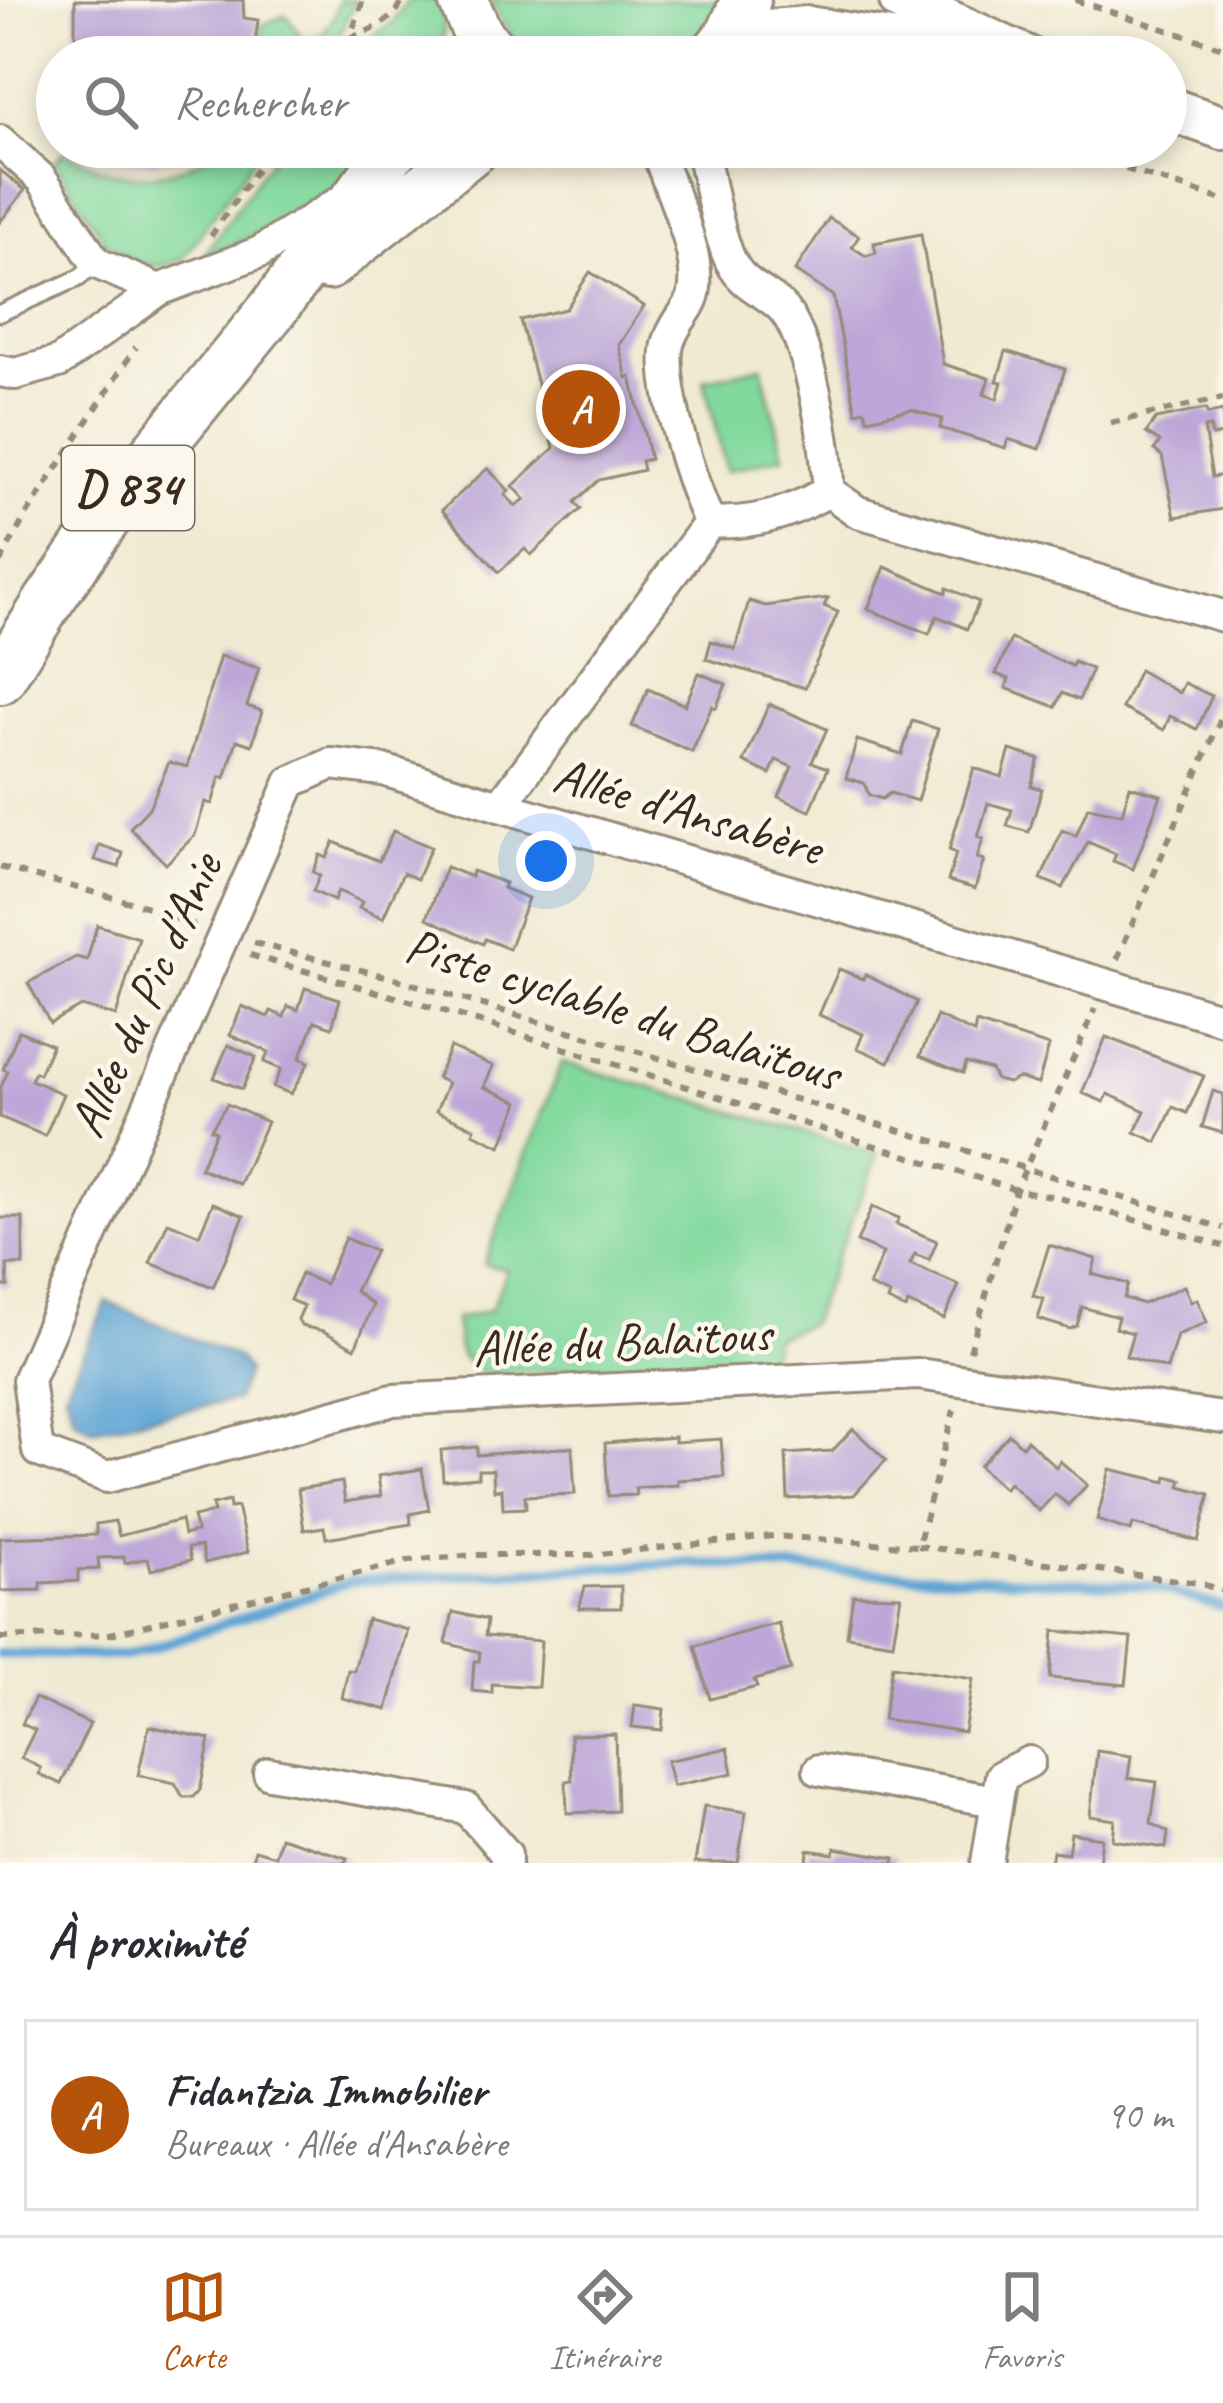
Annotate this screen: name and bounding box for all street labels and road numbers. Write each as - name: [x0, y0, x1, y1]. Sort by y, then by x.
- road number: D 834: [62, 446, 194, 530]
- street label: Allée d'Ansabère: [547, 742, 833, 881]
- street label: Allée du Pic d'Anie: [54, 840, 237, 1147]
- street label: Piste cyclable du Balaïtous: [398, 913, 851, 1107]
- street label: Allée du Balaïtous: [471, 1301, 776, 1381]

